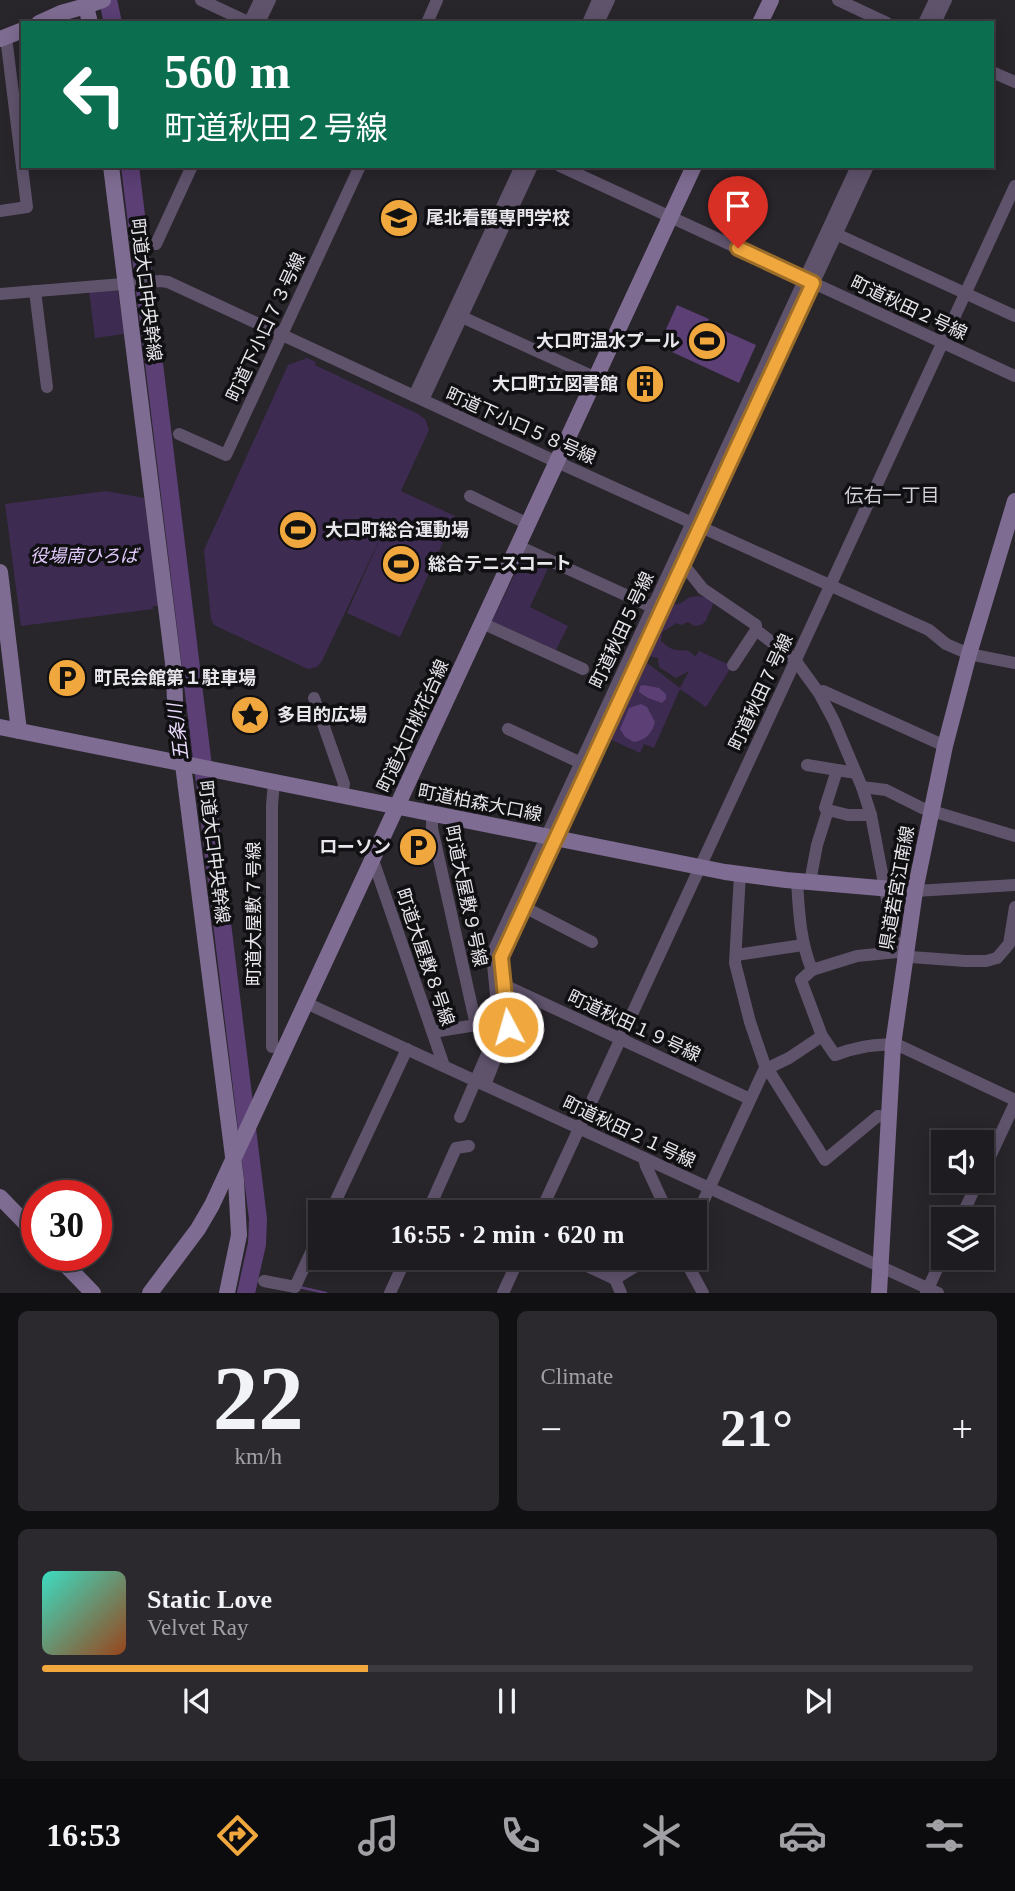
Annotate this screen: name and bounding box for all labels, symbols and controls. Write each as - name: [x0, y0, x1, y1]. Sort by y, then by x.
- text: 560 m: [164, 44, 291, 99]
- icon: left: [49, 49, 140, 140]
- text: 町道秋田２号線: [164, 110, 388, 146]
- pin: [708, 176, 768, 248]
- icon: arrive: [719, 187, 757, 225]
- school or university icon: 尾北看護専門学校: [378, 197, 420, 239]
- place label: 尾北看護専門学校: [426, 208, 570, 228]
- street label: 町道大口中央幹線: [127, 217, 165, 363]
- street label: 町道下小口７３号線: [223, 249, 309, 405]
- street label: 町道秋田２号線: [848, 272, 970, 344]
- sports icon: 大口町温水プール: [686, 320, 728, 362]
- place label: 大口町温水プール: [536, 331, 680, 351]
- building icon: 大口町立図書館: [624, 363, 666, 405]
- place label: 大口町立図書館: [492, 374, 618, 394]
- street label: 町道下小口５８号線: [443, 384, 599, 468]
- district label: 伝右一丁目: [844, 485, 940, 506]
- sports icon: 大口町総合運動場: [277, 509, 319, 551]
- place label: 大口町総合運動場: [325, 520, 469, 540]
- sports icon: 総合テニスコート: [380, 543, 422, 585]
- park label: 役場南ひろば: [30, 546, 141, 566]
- place label: 総合テニスコート: [428, 554, 572, 574]
- street label: 町道秋田５号線: [586, 569, 658, 691]
- street label: 町道秋田７号線: [725, 631, 797, 753]
- parking icon: 町民会館第１駐車場: [46, 657, 88, 699]
- street label: 町道大口桃花台線: [374, 657, 452, 795]
- place label: 町民会館第１駐車場: [94, 668, 256, 688]
- place icon: 多目的広場: [229, 694, 271, 736]
- water label: 五条川: [164, 700, 192, 762]
- place label: 多目的広場: [277, 705, 367, 725]
- street label: 町道大口中央幹線: [195, 779, 233, 925]
- street label: 町道柏森大口線: [416, 781, 544, 825]
- street label: 町道大屋敷９号線: [441, 823, 491, 969]
- street label: 県道若宮江南線: [876, 824, 918, 952]
- parking icon: ローソン: [397, 826, 439, 868]
- place label: ローソン: [319, 837, 391, 857]
- street label: 町道大屋敷７号線: [244, 842, 264, 986]
- street label: 町道大屋敷８号線: [392, 886, 458, 1028]
- street label: 町道秋田１９号線: [565, 987, 703, 1065]
- position arrow: [471, 990, 545, 1064]
- street label: 町道秋田２１号線: [560, 1093, 698, 1171]
- map controls: [931, 1130, 994, 1270]
- button: sound: [931, 1130, 994, 1193]
- speed limit sign: 30: [21, 1180, 112, 1271]
- button: layers: [931, 1207, 994, 1270]
- text: 16:55 · 2 min · 620 m: [391, 1220, 625, 1249]
- text: 22: [213, 1348, 304, 1449]
- text: Climate: [541, 1364, 613, 1389]
- text: 21°: [720, 1400, 793, 1457]
- text: −: [541, 1408, 562, 1450]
- text: +: [952, 1408, 973, 1450]
- text: km/h: [235, 1444, 282, 1469]
- text: Static Love: [147, 1585, 272, 1614]
- text: Velvet Ray: [147, 1615, 249, 1640]
- icon: previous: [178, 1682, 216, 1720]
- icon: pause: [488, 1682, 526, 1720]
- icon: next: [799, 1682, 837, 1720]
- icon: directions: [213, 1811, 262, 1860]
- icon: music: [354, 1811, 403, 1860]
- icon: phone: [496, 1811, 545, 1860]
- icon: climate: [637, 1811, 686, 1860]
- icon: car: [778, 1811, 827, 1860]
- icon: filters: [920, 1811, 969, 1860]
- text: 16:53: [46, 1817, 121, 1853]

